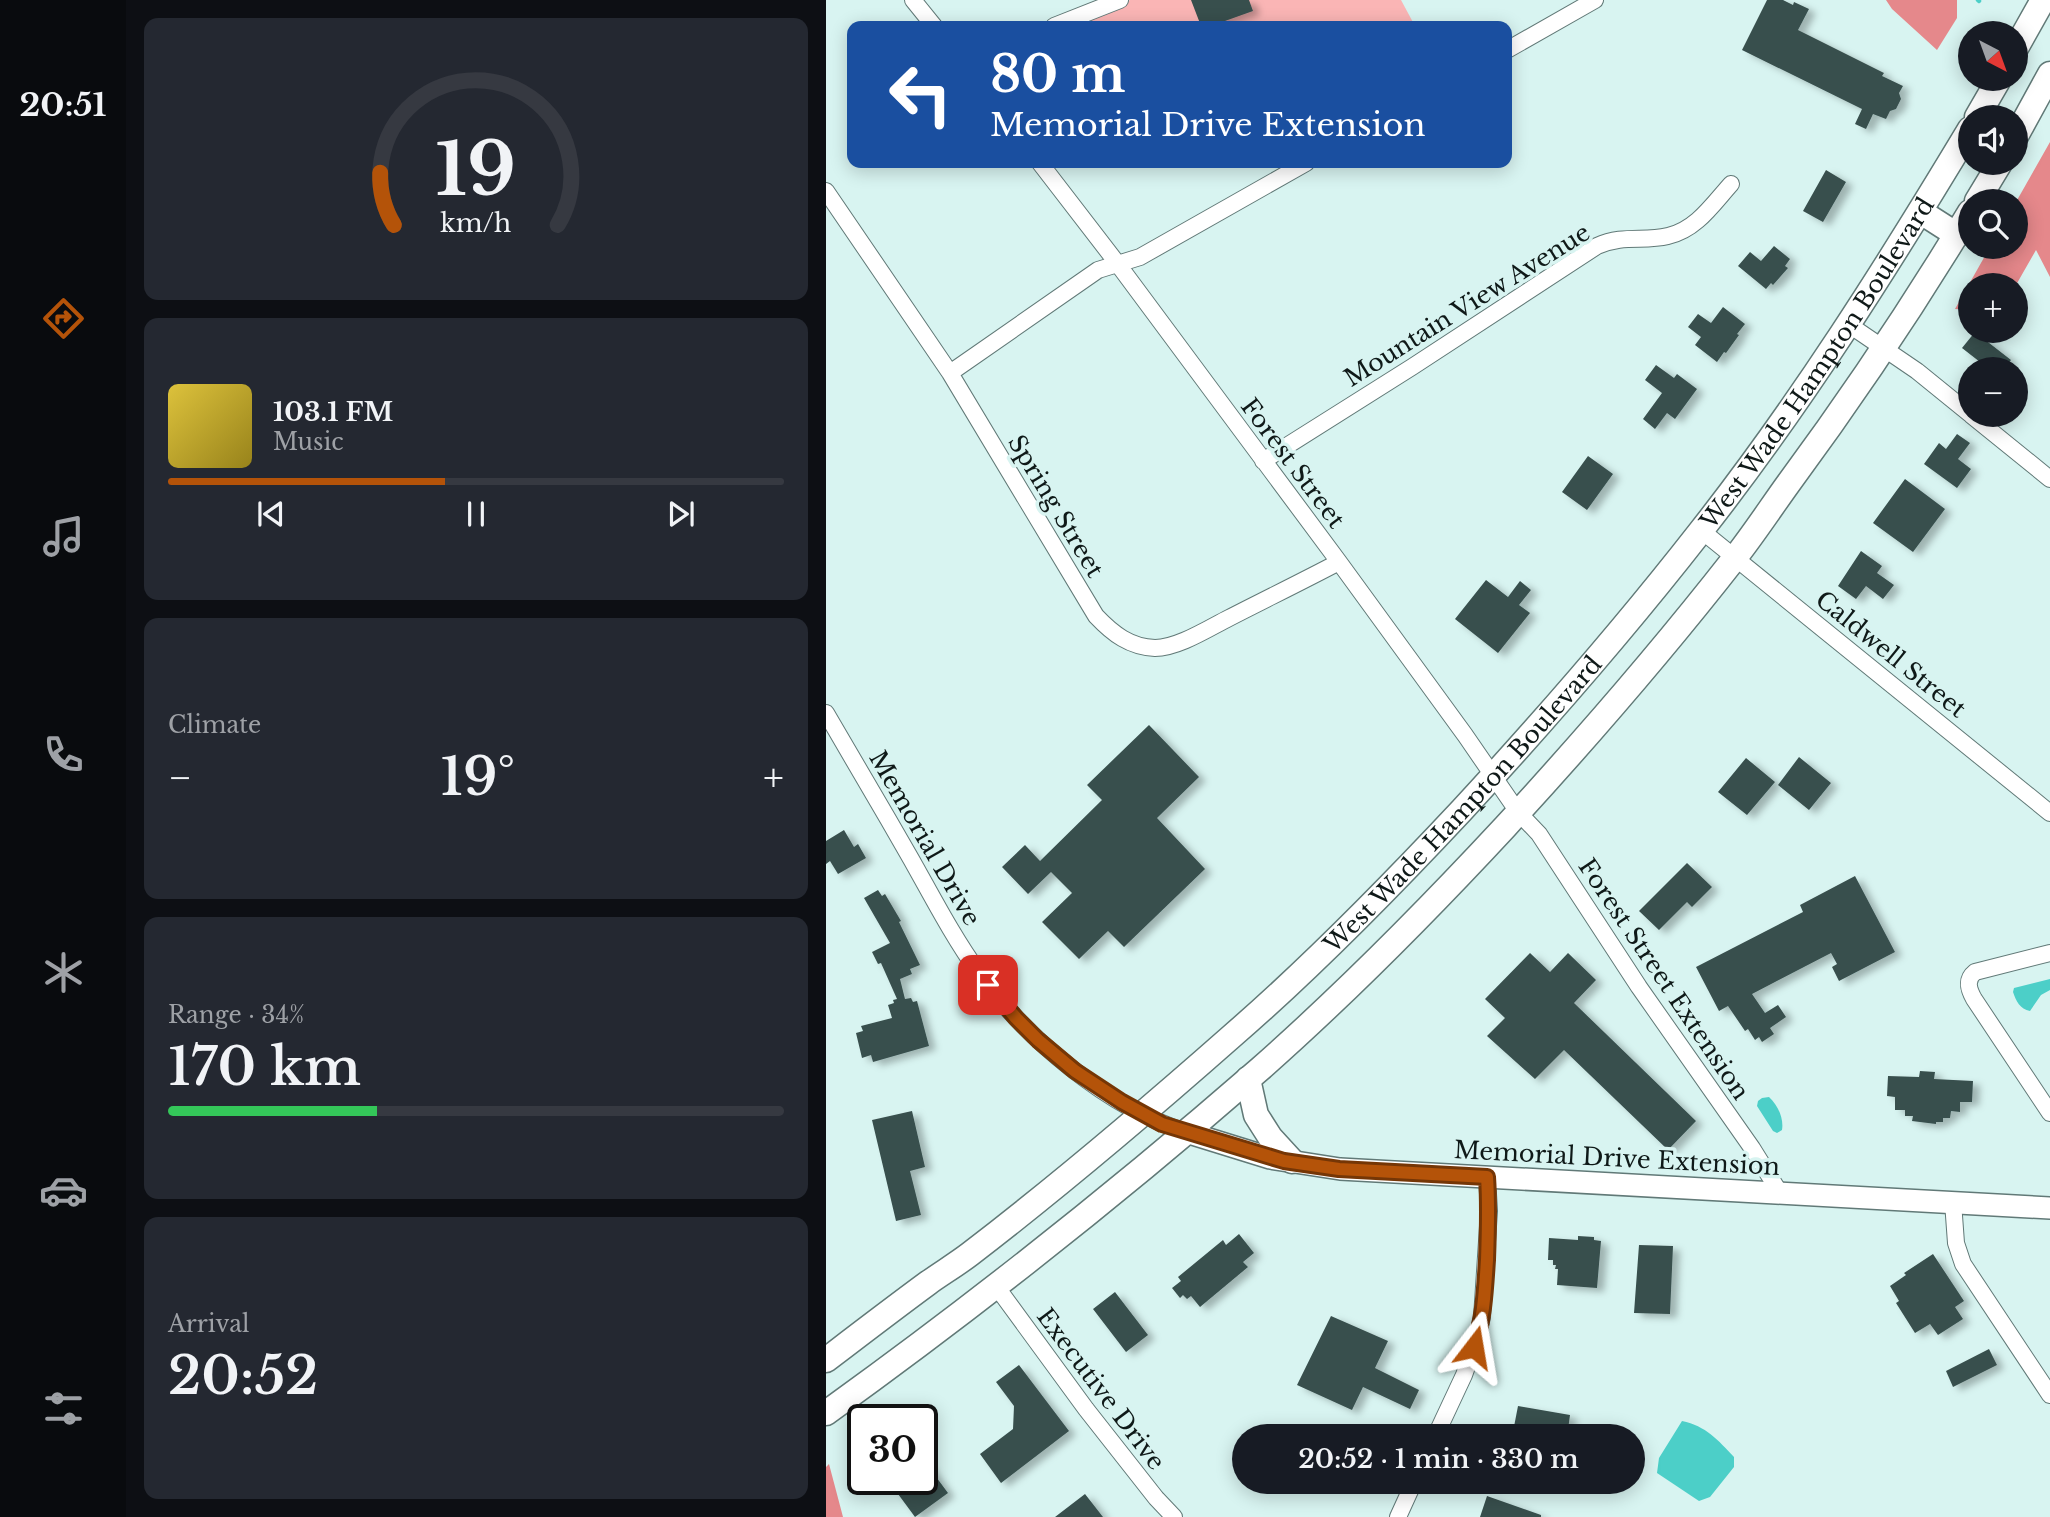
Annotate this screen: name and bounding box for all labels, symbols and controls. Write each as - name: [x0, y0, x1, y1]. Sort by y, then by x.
- north arrow: [1958, 21, 2028, 91]
- map controls: [1958, 21, 2028, 427]
- text: 80 m: [990, 44, 1125, 105]
- icon: left: [875, 49, 966, 140]
- text: 20:51: [19, 85, 107, 125]
- text: Memorial Drive Extension: [990, 105, 1425, 145]
- button: sound: [1958, 105, 2028, 175]
- text: 19: [436, 124, 516, 215]
- button: search: [1958, 189, 2028, 259]
- street label: West Wade Hampton Boulevard: [1693, 192, 1940, 535]
- text: km/h: [441, 208, 511, 239]
- street label: Mountain View Avenue: [1339, 217, 1595, 393]
- button: +: [1958, 273, 2028, 343]
- icon: directions: [39, 294, 88, 343]
- button: −: [1958, 357, 2028, 427]
- street label: Forest Street: [1235, 392, 1351, 534]
- text: 103.1 FM: [273, 396, 393, 428]
- text: Music: [273, 428, 344, 456]
- street label: Spring Street: [1002, 430, 1110, 582]
- icon: previous: [252, 495, 290, 533]
- icon: pause: [457, 495, 495, 533]
- icon: next: [662, 495, 700, 533]
- icon: music: [39, 512, 88, 561]
- street label: Caldwell Street: [1810, 585, 1972, 723]
- street label: West Wade Hampton Boulevard: [1317, 650, 1607, 959]
- text: Climate: [168, 711, 261, 739]
- icon: phone: [39, 730, 88, 779]
- text: 19°: [440, 745, 515, 809]
- street label: Memorial Drive: [863, 745, 987, 931]
- text: −: [168, 754, 192, 801]
- text: +: [763, 754, 784, 801]
- street label: Forest Street Extension: [1572, 853, 1756, 1105]
- icon: climate: [39, 948, 88, 997]
- pin: [958, 955, 1018, 1015]
- icon: arrive: [969, 966, 1007, 1004]
- text: Range · 34%: [168, 1001, 304, 1029]
- text: 170 km: [168, 1035, 361, 1099]
- street label: Memorial Drive Extension: [1453, 1135, 1781, 1181]
- icon: car: [39, 1166, 88, 1215]
- street label: Executive Drive: [1031, 1303, 1171, 1475]
- text: Arrival: [168, 1310, 249, 1338]
- position arrow: [1437, 1310, 1511, 1384]
- text: 20:52: [168, 1344, 318, 1408]
- icon: filters: [39, 1384, 88, 1433]
- speed limit sign: 30: [847, 1404, 938, 1495]
- text: 20:52 · 1 min · 330 m: [1298, 1443, 1579, 1475]

